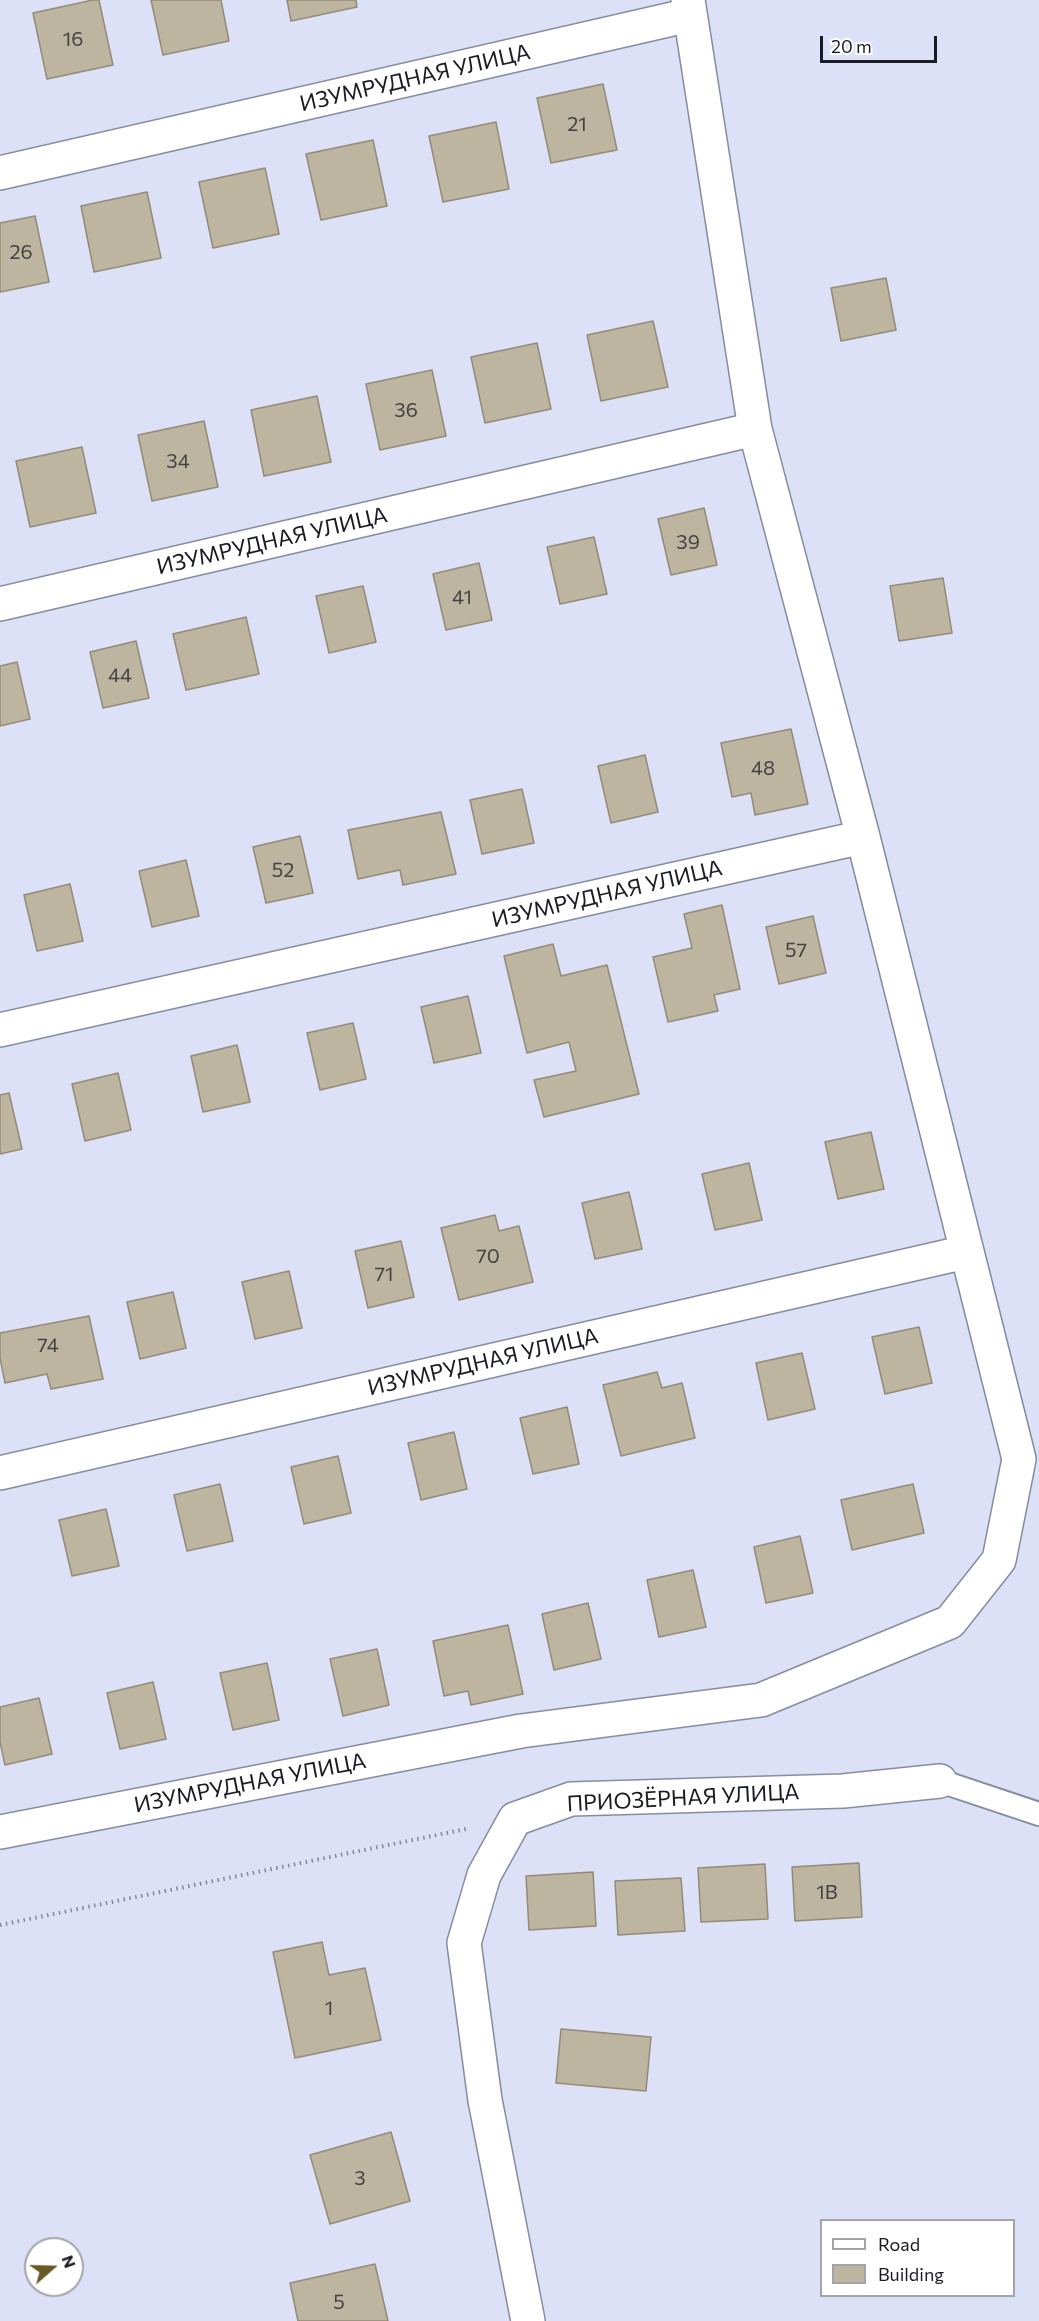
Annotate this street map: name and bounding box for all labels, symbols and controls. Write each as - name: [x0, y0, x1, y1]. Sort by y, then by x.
- scale bar: [823, 24, 940, 62]
- house number: 16: [63, 27, 83, 51]
- text: 20 m: [831, 35, 872, 57]
- street label: ИЗУМРУДНАЯ УЛИЦА: [297, 39, 533, 117]
- house number: 21: [567, 112, 587, 136]
- house number: 26: [9, 240, 33, 264]
- house number: 36: [394, 398, 418, 422]
- house number: 34: [166, 449, 190, 473]
- street label: ИЗУМРУДНАЯ УЛИЦА: [154, 502, 390, 580]
- house number: 39: [676, 530, 700, 554]
- house number: 41: [452, 585, 472, 609]
- house number: 44: [108, 663, 132, 687]
- house number: 48: [751, 756, 775, 780]
- street label: ИЗУМРУДНАЯ УЛИЦА: [489, 855, 725, 933]
- house number: 52: [272, 858, 294, 882]
- house number: 57: [785, 938, 807, 962]
- house number: 70: [476, 1244, 500, 1268]
- house number: 71: [374, 1262, 394, 1286]
- street label: ИЗУМРУДНАЯ УЛИЦА: [365, 1323, 601, 1401]
- house number: 74: [37, 1333, 59, 1357]
- street label: ИЗУМРУДНАЯ УЛИЦА: [132, 1748, 368, 1818]
- street label: ПРИОЗЁРНАЯ УЛИЦА: [566, 1779, 800, 1817]
- house number: 1В: [816, 1880, 838, 1904]
- house number: 1: [325, 1996, 333, 2020]
- house number: 3: [354, 2166, 366, 2190]
- legend: [820, 2219, 1015, 2297]
- text: Road: [878, 2233, 920, 2255]
- north arrow: [24, 2237, 84, 2297]
- text: N: [59, 2252, 80, 2270]
- text: Building: [878, 2263, 944, 2285]
- house number: 5: [333, 2290, 345, 2314]

